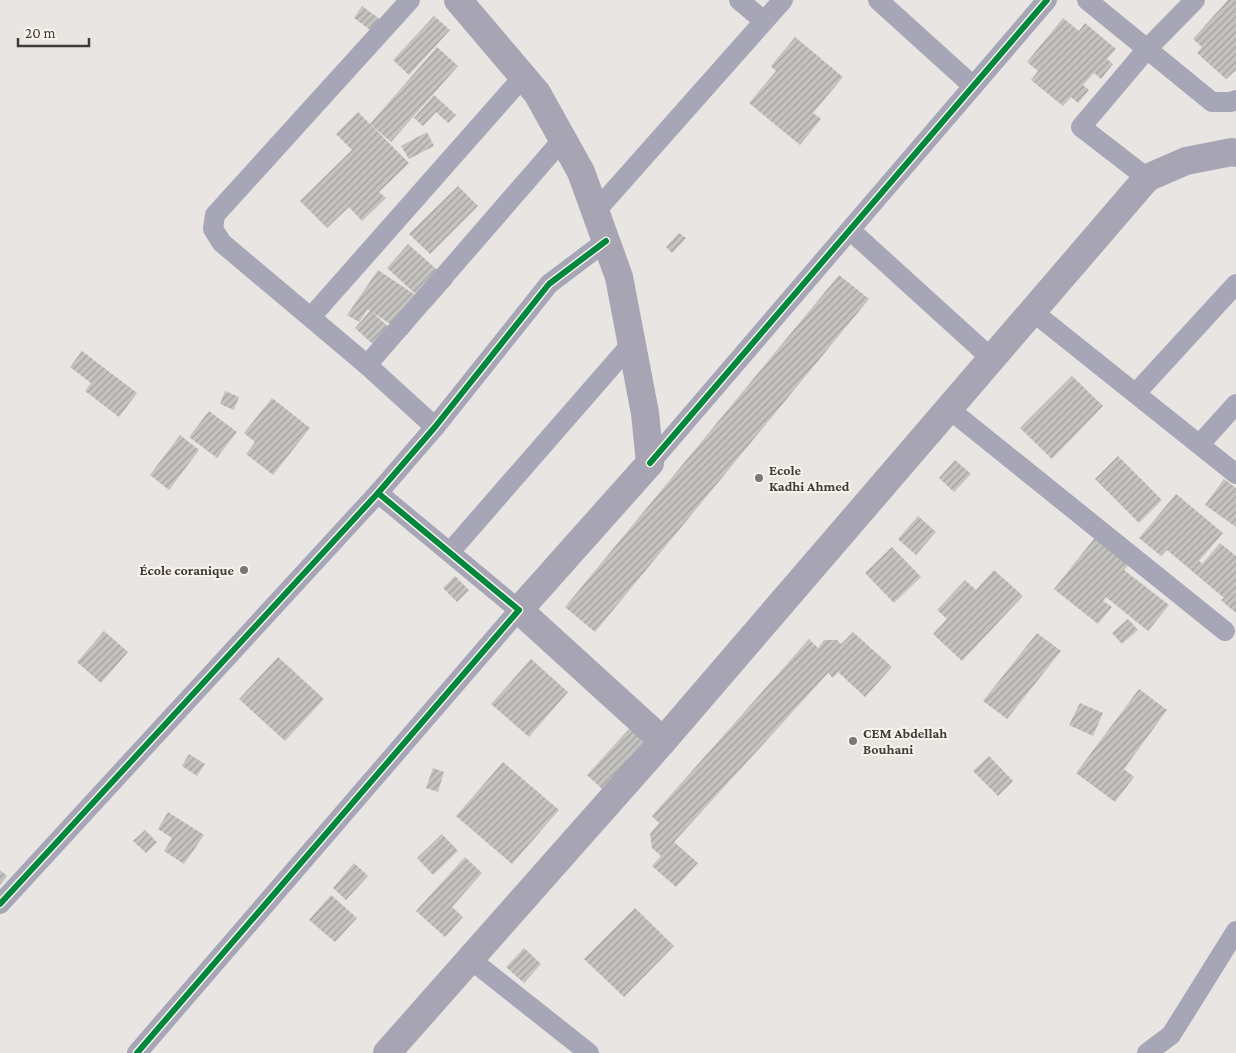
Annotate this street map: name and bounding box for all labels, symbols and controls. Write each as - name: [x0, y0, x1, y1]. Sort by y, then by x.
- scale bar: [18, 15, 89, 47]
- text: 20 m: [25, 25, 56, 41]
- place label: Ecole Kadhi Ahmed: [769, 462, 850, 494]
- marker: Ecole Kadhi Ahmed: [753, 472, 765, 484]
- place label: École coranique: [140, 562, 234, 578]
- marker: École coranique: [238, 564, 250, 576]
- place label: CEM Abdellah Bouhani: [863, 725, 947, 757]
- marker: CEM Abdellah Bouhani: [847, 735, 859, 747]

